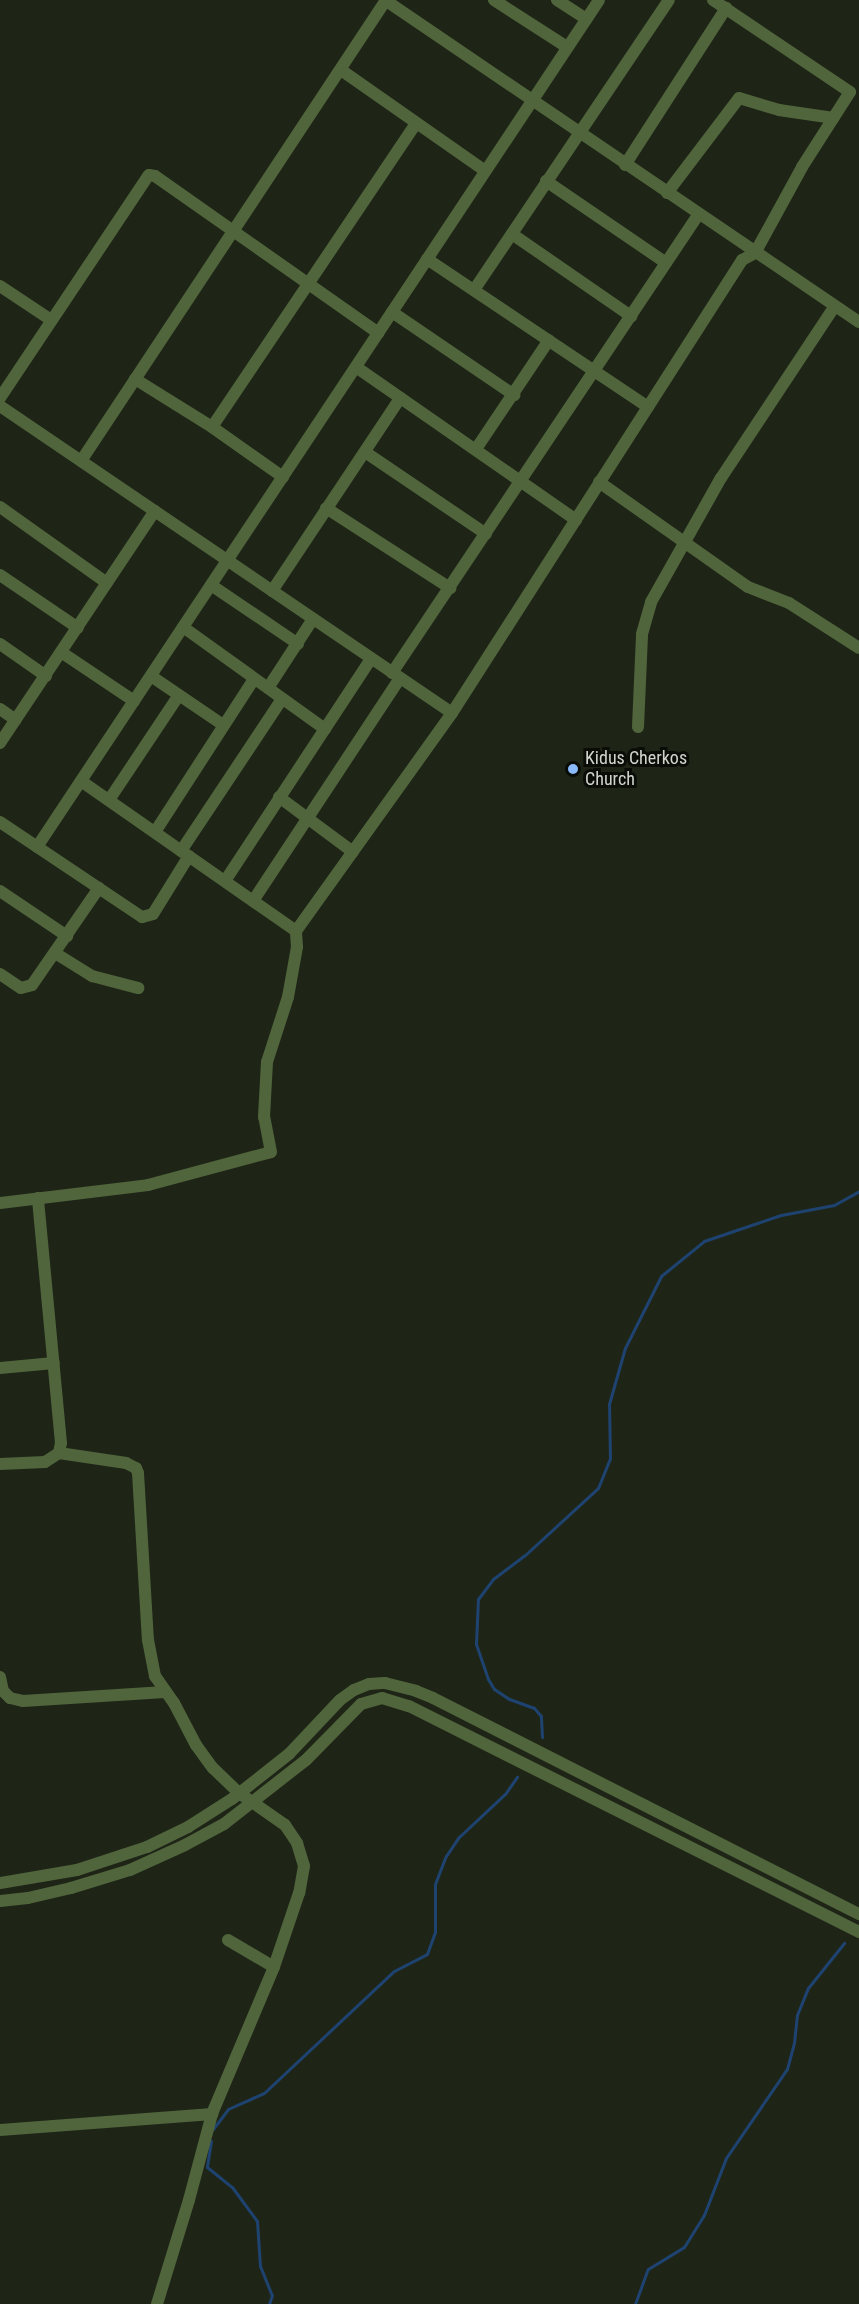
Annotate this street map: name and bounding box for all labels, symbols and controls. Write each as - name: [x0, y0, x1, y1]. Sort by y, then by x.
- place label: Kidus Cherkos Church: [585, 748, 687, 790]
- marker: Kidus Cherkos Church: [566, 762, 580, 776]

